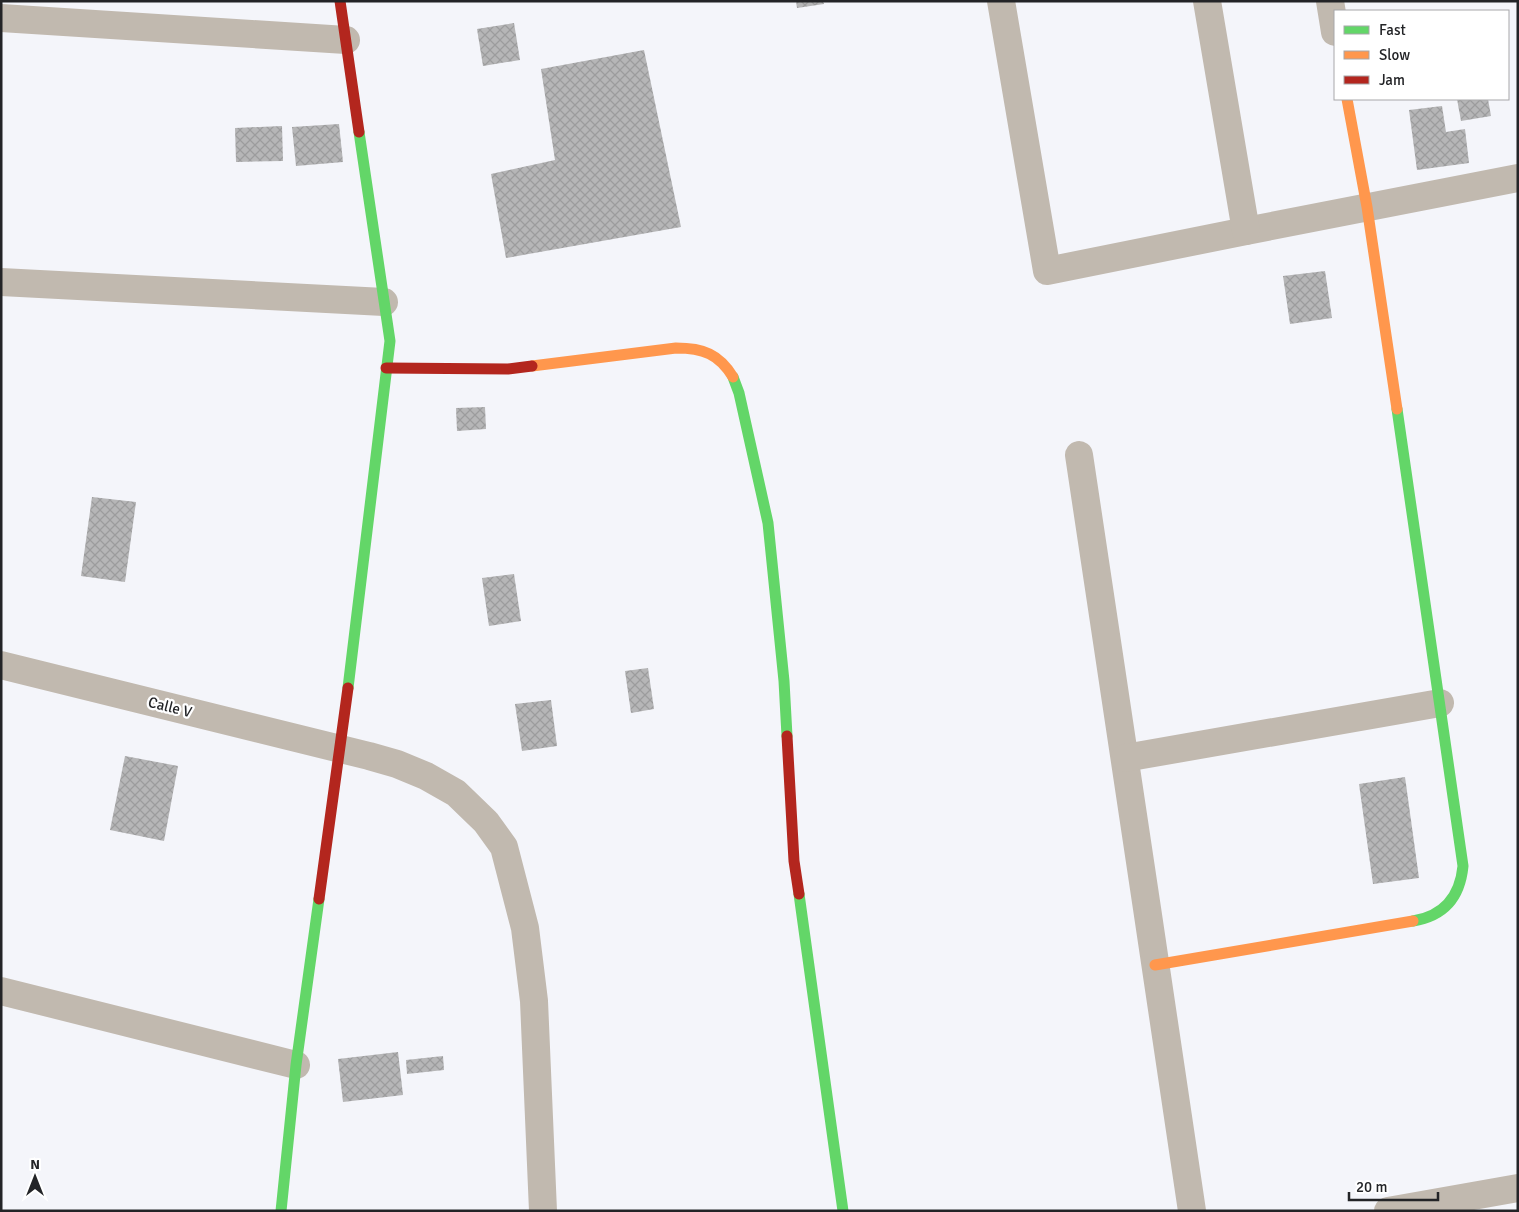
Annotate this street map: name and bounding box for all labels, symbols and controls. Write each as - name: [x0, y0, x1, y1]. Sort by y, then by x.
- legend: [1334, 10, 1509, 100]
- text: Fast: [1379, 21, 1406, 39]
- text: Slow: [1379, 46, 1410, 64]
- text: Jam: [1379, 71, 1405, 89]
- street label: Calle V: [146, 693, 194, 721]
- north arrow: [10, 1152, 60, 1202]
- text: N: [30, 1156, 40, 1173]
- scale bar: [1349, 1170, 1438, 1202]
- text: 20 m: [1356, 1178, 1387, 1196]

